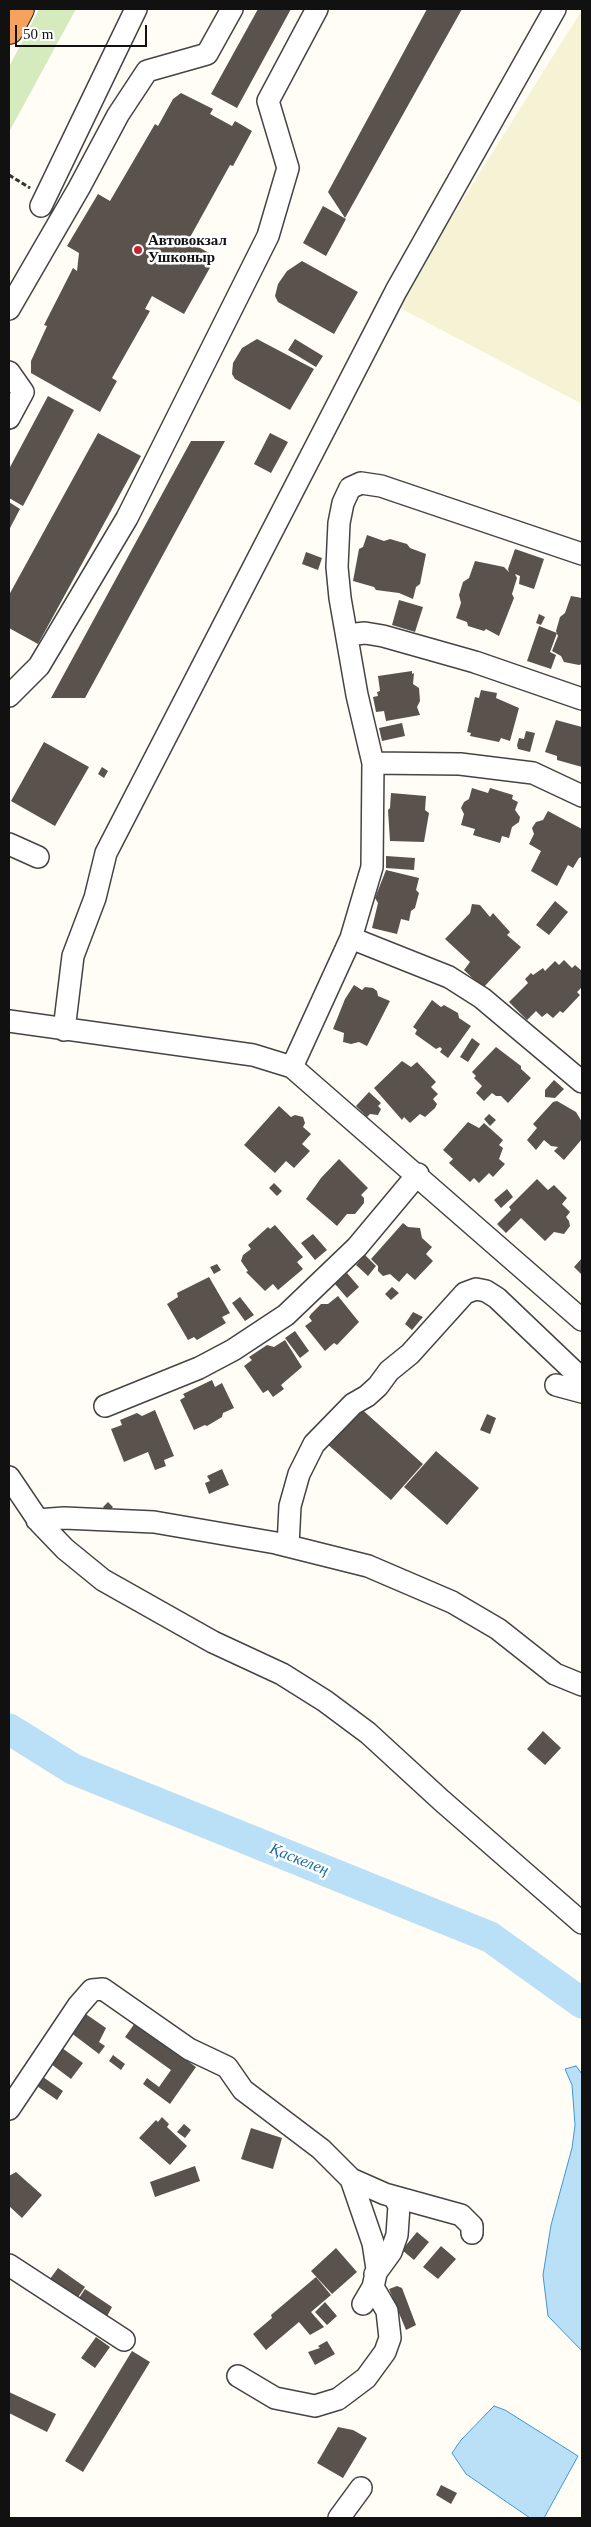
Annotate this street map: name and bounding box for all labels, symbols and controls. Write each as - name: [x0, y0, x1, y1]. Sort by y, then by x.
- scale bar: [18, 15, 150, 47]
- text: 50 m: [23, 26, 53, 42]
- place label: Автовокзал Ушконыр: [148, 232, 227, 267]
- marker: Автовокзал Ушконыр: [132, 244, 144, 256]
- water label: Қаскелең: [267, 1839, 331, 1881]

